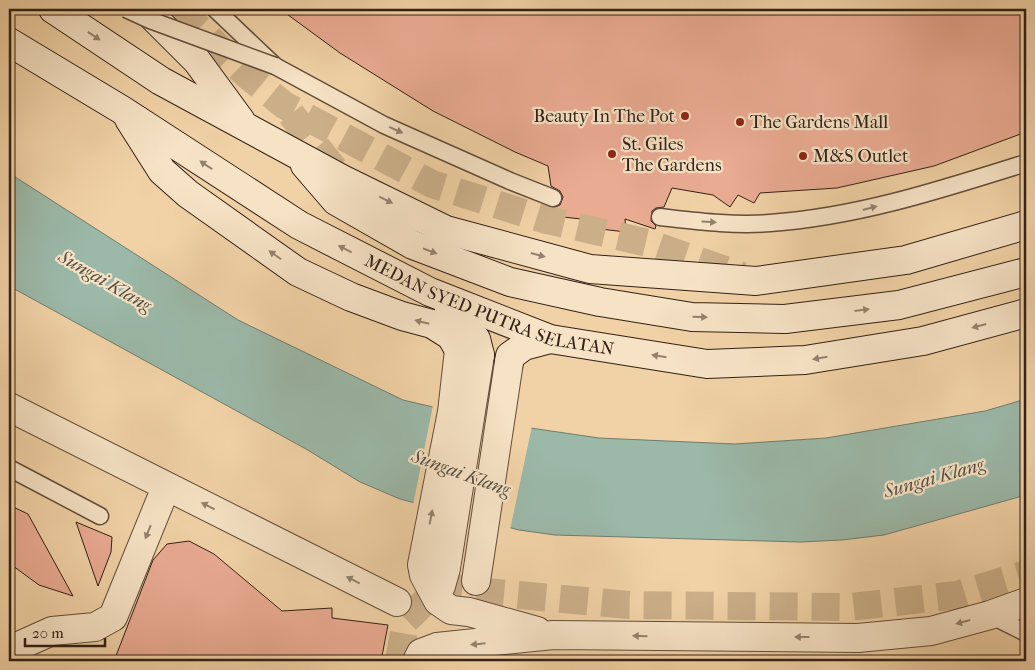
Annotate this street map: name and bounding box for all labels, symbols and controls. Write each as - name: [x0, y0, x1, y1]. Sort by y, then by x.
- one-way arrow: [87, 31, 100, 41]
- place label: Beauty In The Pot: [534, 106, 676, 127]
- marker: Beauty In The Pot: [679, 110, 691, 122]
- place label: The Gardens Mall: [750, 112, 888, 133]
- marker: The Gardens Mall: [734, 116, 746, 128]
- one-way arrow: [389, 126, 403, 134]
- place label: St. Giles The Gardens: [622, 134, 722, 176]
- place label: M&S Outlet: [813, 146, 909, 167]
- marker: St. Giles The Gardens: [606, 148, 618, 160]
- marker: M&S Outlet: [797, 150, 809, 162]
- one-way arrow: [200, 160, 213, 169]
- one-way arrow: [379, 196, 393, 204]
- one-way arrow: [862, 203, 877, 211]
- one-way arrow: [701, 218, 717, 226]
- one-way arrow: [338, 244, 352, 252]
- water label: Sungai Klang: [54, 245, 156, 317]
- one-way arrow: [423, 248, 438, 256]
- one-way arrow: [268, 250, 282, 260]
- street label: MEDAN SYED PUTRA SELATAN: [361, 250, 616, 360]
- one-way arrow: [531, 251, 546, 259]
- one-way arrow: [855, 306, 871, 314]
- one-way arrow: [693, 314, 709, 322]
- one-way arrow: [414, 317, 429, 325]
- one-way arrow: [972, 322, 987, 330]
- one-way arrow: [650, 352, 666, 360]
- one-way arrow: [812, 354, 828, 362]
- water label: Sungai Klang: [408, 445, 514, 501]
- water label: Sungai Klang: [880, 453, 988, 503]
- one-way arrow: [201, 502, 215, 510]
- one-way arrow: [428, 508, 436, 524]
- one-way arrow: [143, 525, 151, 539]
- one-way arrow: [346, 576, 360, 584]
- scale bar: [25, 615, 105, 647]
- one-way arrow: [956, 619, 971, 627]
- text: 20 m: [32, 624, 64, 642]
- one-way arrow: [631, 632, 647, 640]
- one-way arrow: [794, 633, 810, 641]
- one-way arrow: [469, 640, 485, 648]

